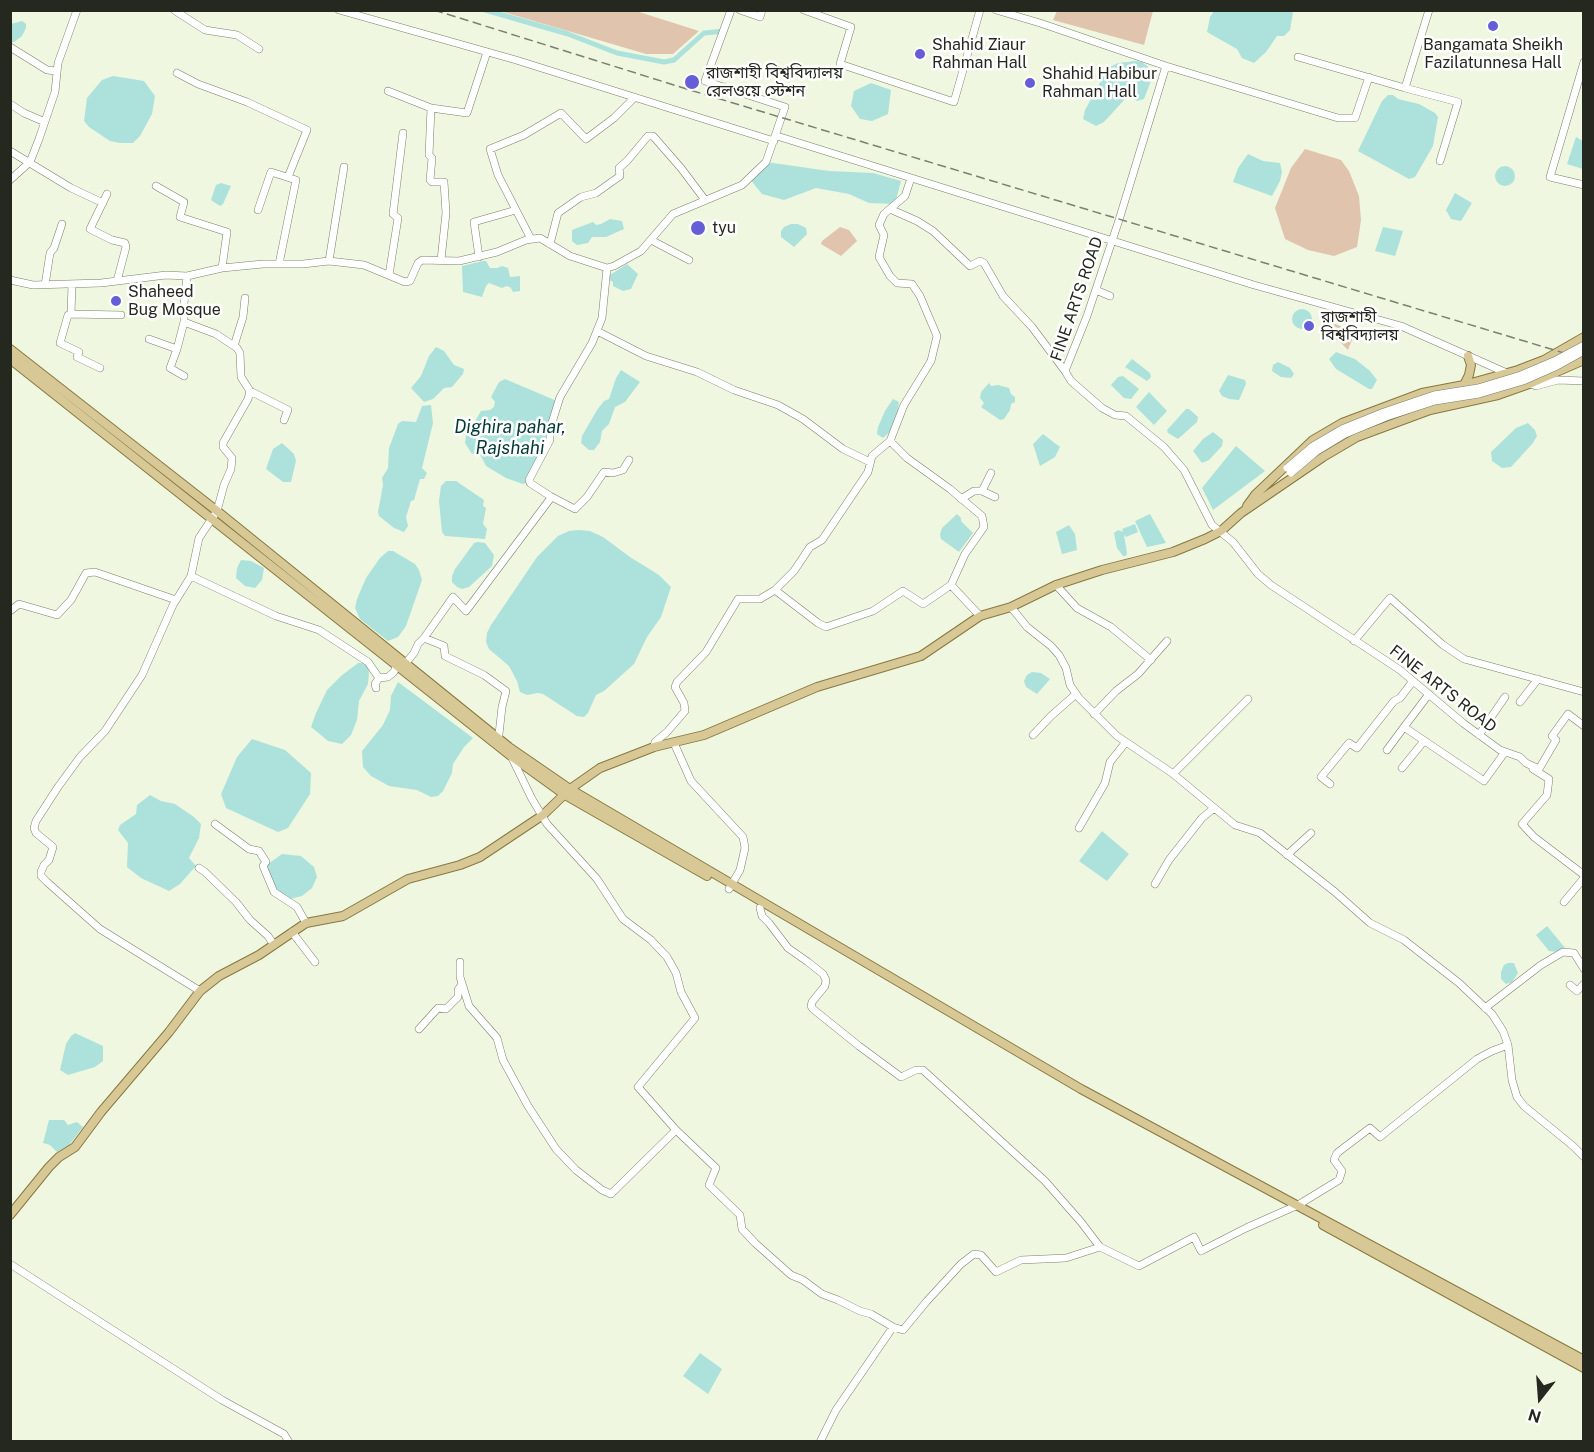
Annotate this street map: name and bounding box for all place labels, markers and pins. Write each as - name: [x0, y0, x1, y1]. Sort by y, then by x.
- marker: Bangamata Sheikh Fazilatunnesa Hall: [1486, 19, 1500, 33]
- place label: Shahid Ziaur Rahman Hall: [932, 35, 1027, 73]
- place label: Bangamata Sheikh Fazilatunnesa Hall: [1423, 35, 1563, 73]
- marker: Shahid Ziaur Rahman Hall: [913, 47, 927, 61]
- place label: রাজশাহী বিশ্ববিদ্যালয় রেলওয়ে স্টেশন: [706, 63, 843, 101]
- place label: Shahid Habibur Rahman Hall: [1042, 64, 1157, 102]
- marker: রাজশাহী বিশ্ববিদ্যালয় রেলওয়ে স্টেশন: [683, 73, 701, 91]
- marker: Shahid Habibur Rahman Hall: [1023, 76, 1037, 90]
- place label: tyu: [712, 218, 736, 238]
- marker: tyu: [689, 219, 707, 237]
- place label: Shaheed Bug Mosque: [128, 282, 221, 320]
- marker: Shaheed Bug Mosque: [109, 294, 123, 308]
- place label: রাজশাহী বিশ্ববিদ্যালয়: [1321, 307, 1399, 345]
- marker: রাজশাহী বিশ্ববিদ্যালয়: [1302, 319, 1316, 333]

